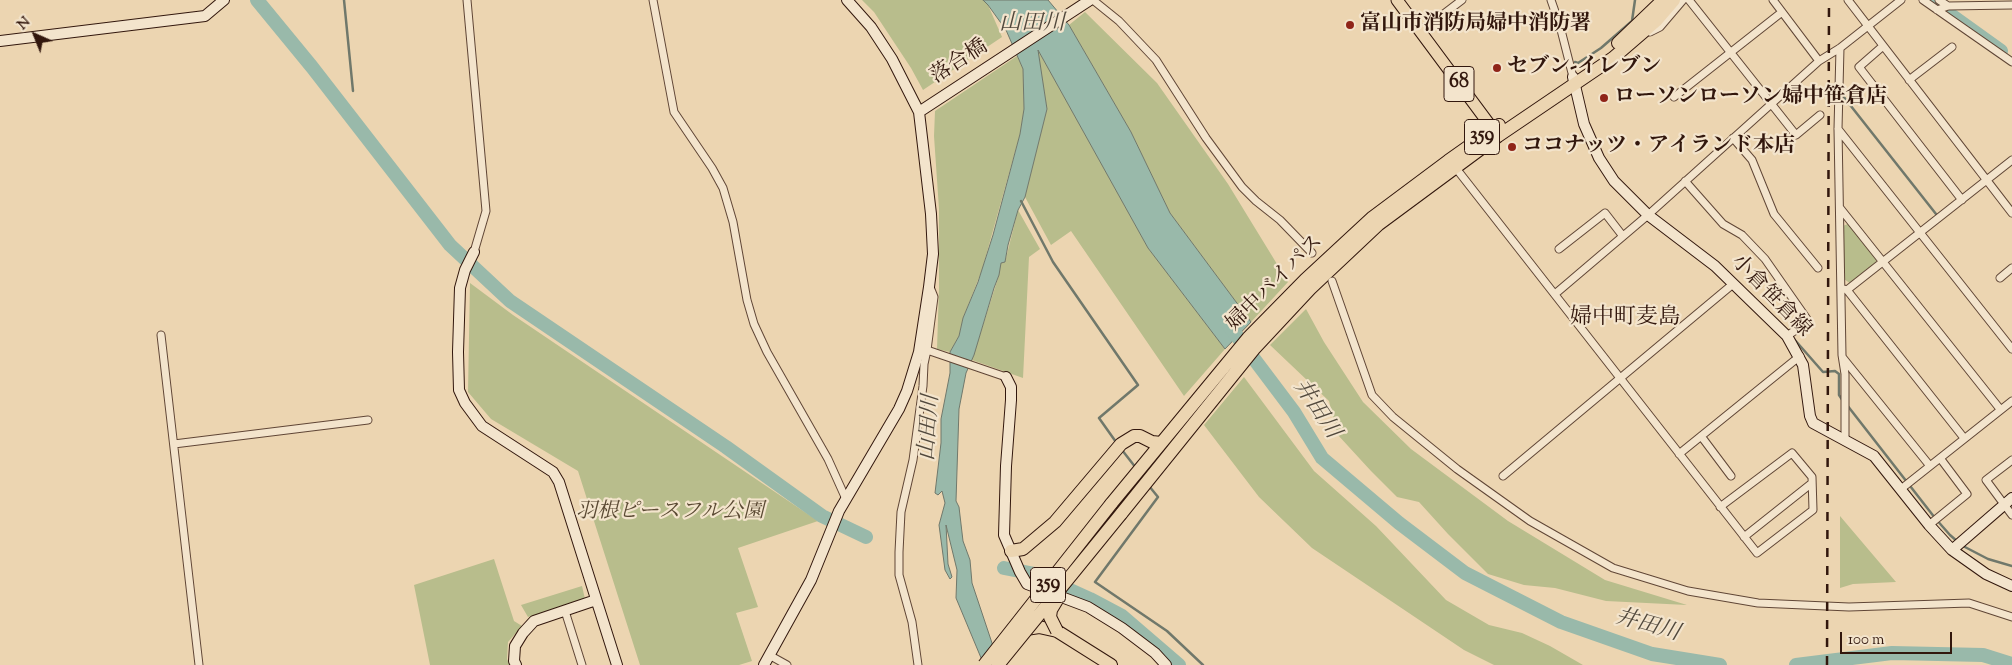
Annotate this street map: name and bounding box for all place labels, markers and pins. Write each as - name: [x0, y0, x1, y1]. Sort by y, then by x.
- place label: 富山市消防局婦中消防署: [1360, 12, 1591, 38]
- marker: 富山市消防局婦中消防署: [1344, 19, 1356, 31]
- place label: セブン-イレブン: [1507, 55, 1661, 81]
- marker: セブン-イレブン: [1491, 62, 1503, 74]
- place label: ローソンローソン婦中笹倉店: [1614, 85, 1887, 111]
- marker: ローソンローソン婦中笹倉店: [1598, 92, 1610, 104]
- place label: ココナッツ・アイランド本店: [1522, 134, 1795, 160]
- marker: ココナッツ・アイランド本店: [1506, 141, 1518, 153]

